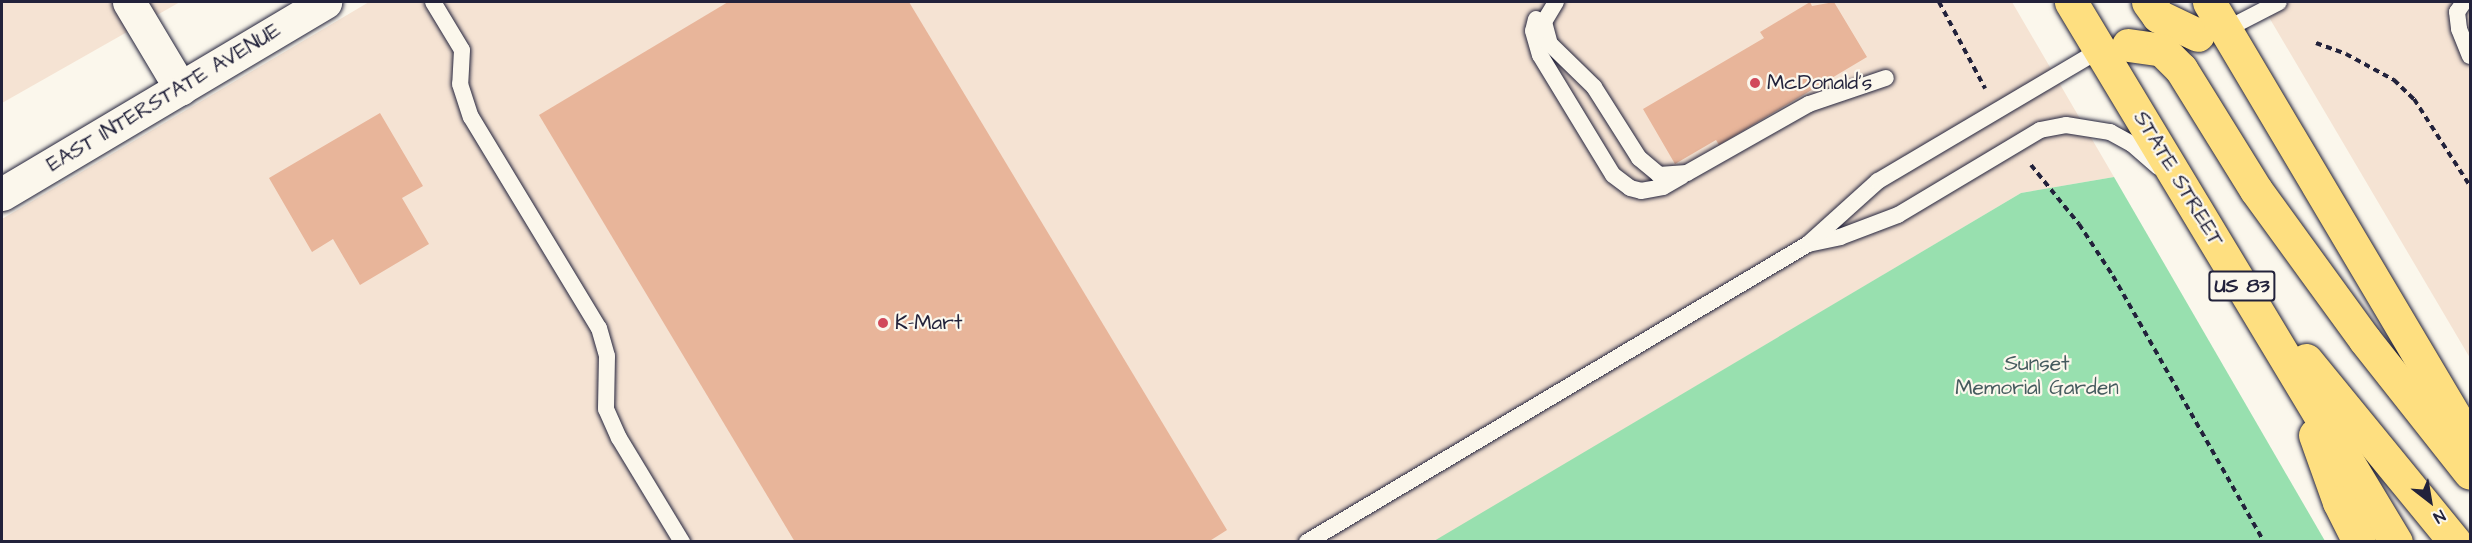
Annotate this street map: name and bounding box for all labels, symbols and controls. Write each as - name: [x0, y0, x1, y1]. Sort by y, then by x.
- street label: EAST INTERSTATE AVENUE: [43, 18, 285, 178]
- place label: McDonald's: [1767, 70, 1872, 96]
- marker: McDonald's: [1748, 76, 1762, 90]
- street label: STATE STREET: [2128, 107, 2228, 251]
- road number: US 83: [2208, 269, 2276, 303]
- place label: K-Mart: [895, 310, 962, 336]
- marker: K-Mart: [876, 316, 890, 330]
- park label: Sunset Memorial Garden: [1955, 351, 2119, 401]
- north arrow: [2400, 471, 2460, 531]
- text: N: [2429, 504, 2449, 528]

